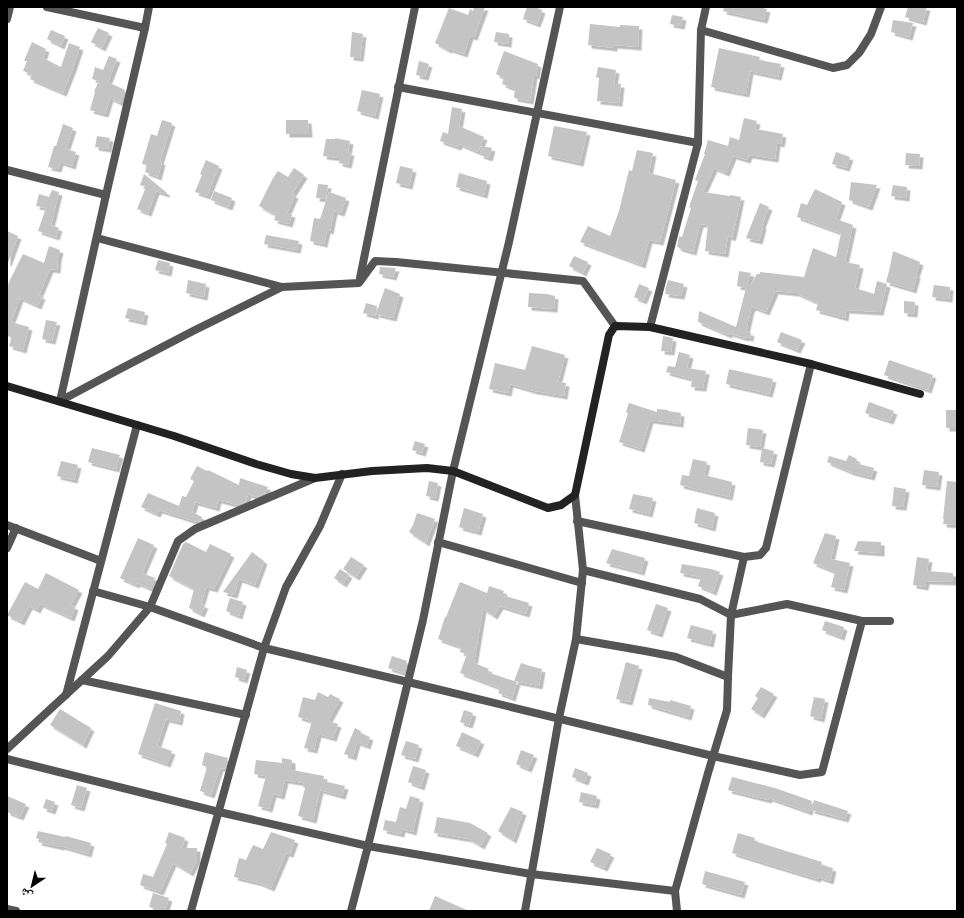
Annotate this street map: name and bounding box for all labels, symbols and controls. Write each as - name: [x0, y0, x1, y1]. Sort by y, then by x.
- north arrow: [12, 866, 52, 906]
- text: ش: [18, 884, 36, 902]

